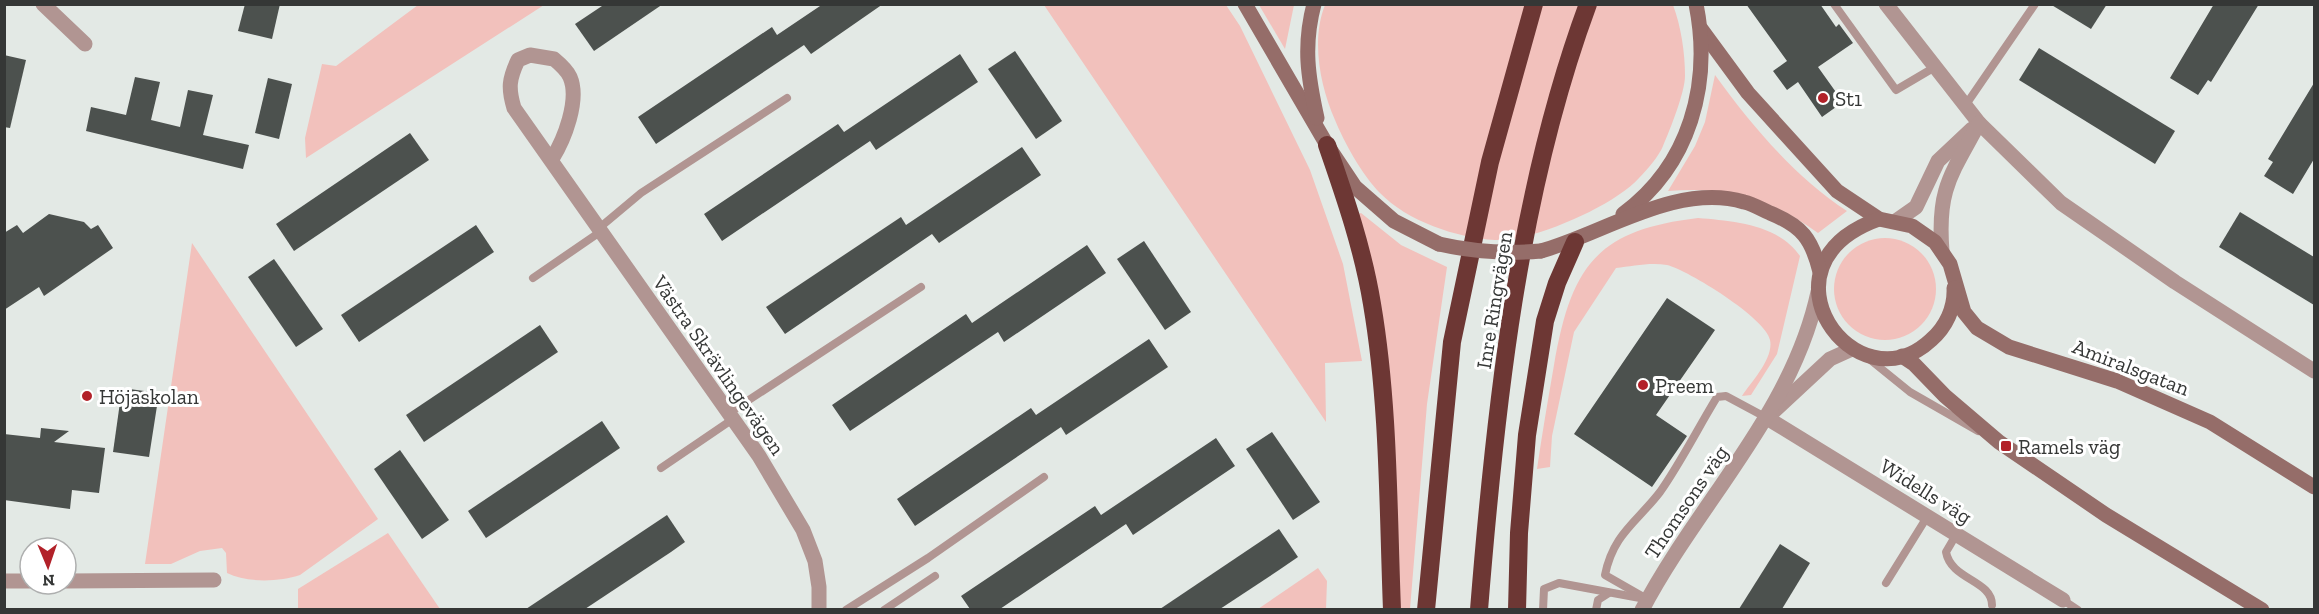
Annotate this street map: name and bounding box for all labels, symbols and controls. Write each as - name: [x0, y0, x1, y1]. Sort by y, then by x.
- place label: St1: [1835, 86, 1862, 111]
- marker: St1: [1816, 91, 1830, 105]
- street label: Inre Ringvägen: [1471, 229, 1517, 371]
- street label: Västra Skrävlingevägen: [647, 270, 790, 459]
- street label: Amiralsgatan: [2069, 333, 2193, 401]
- place label: Preem: [1655, 373, 1714, 398]
- marker: Preem: [1636, 378, 1650, 392]
- place label: Höjaskolan: [99, 384, 199, 410]
- marker: Höjaskolan: [80, 389, 94, 403]
- place label: Ramels väg: [2018, 434, 2121, 459]
- marker: Ramels väg: [1999, 439, 2013, 453]
- street label: Thomsons väg: [1639, 440, 1733, 563]
- street label: Widells väg: [1875, 453, 1977, 529]
- north arrow: [18, 536, 78, 596]
- text: N: [42, 571, 55, 590]

